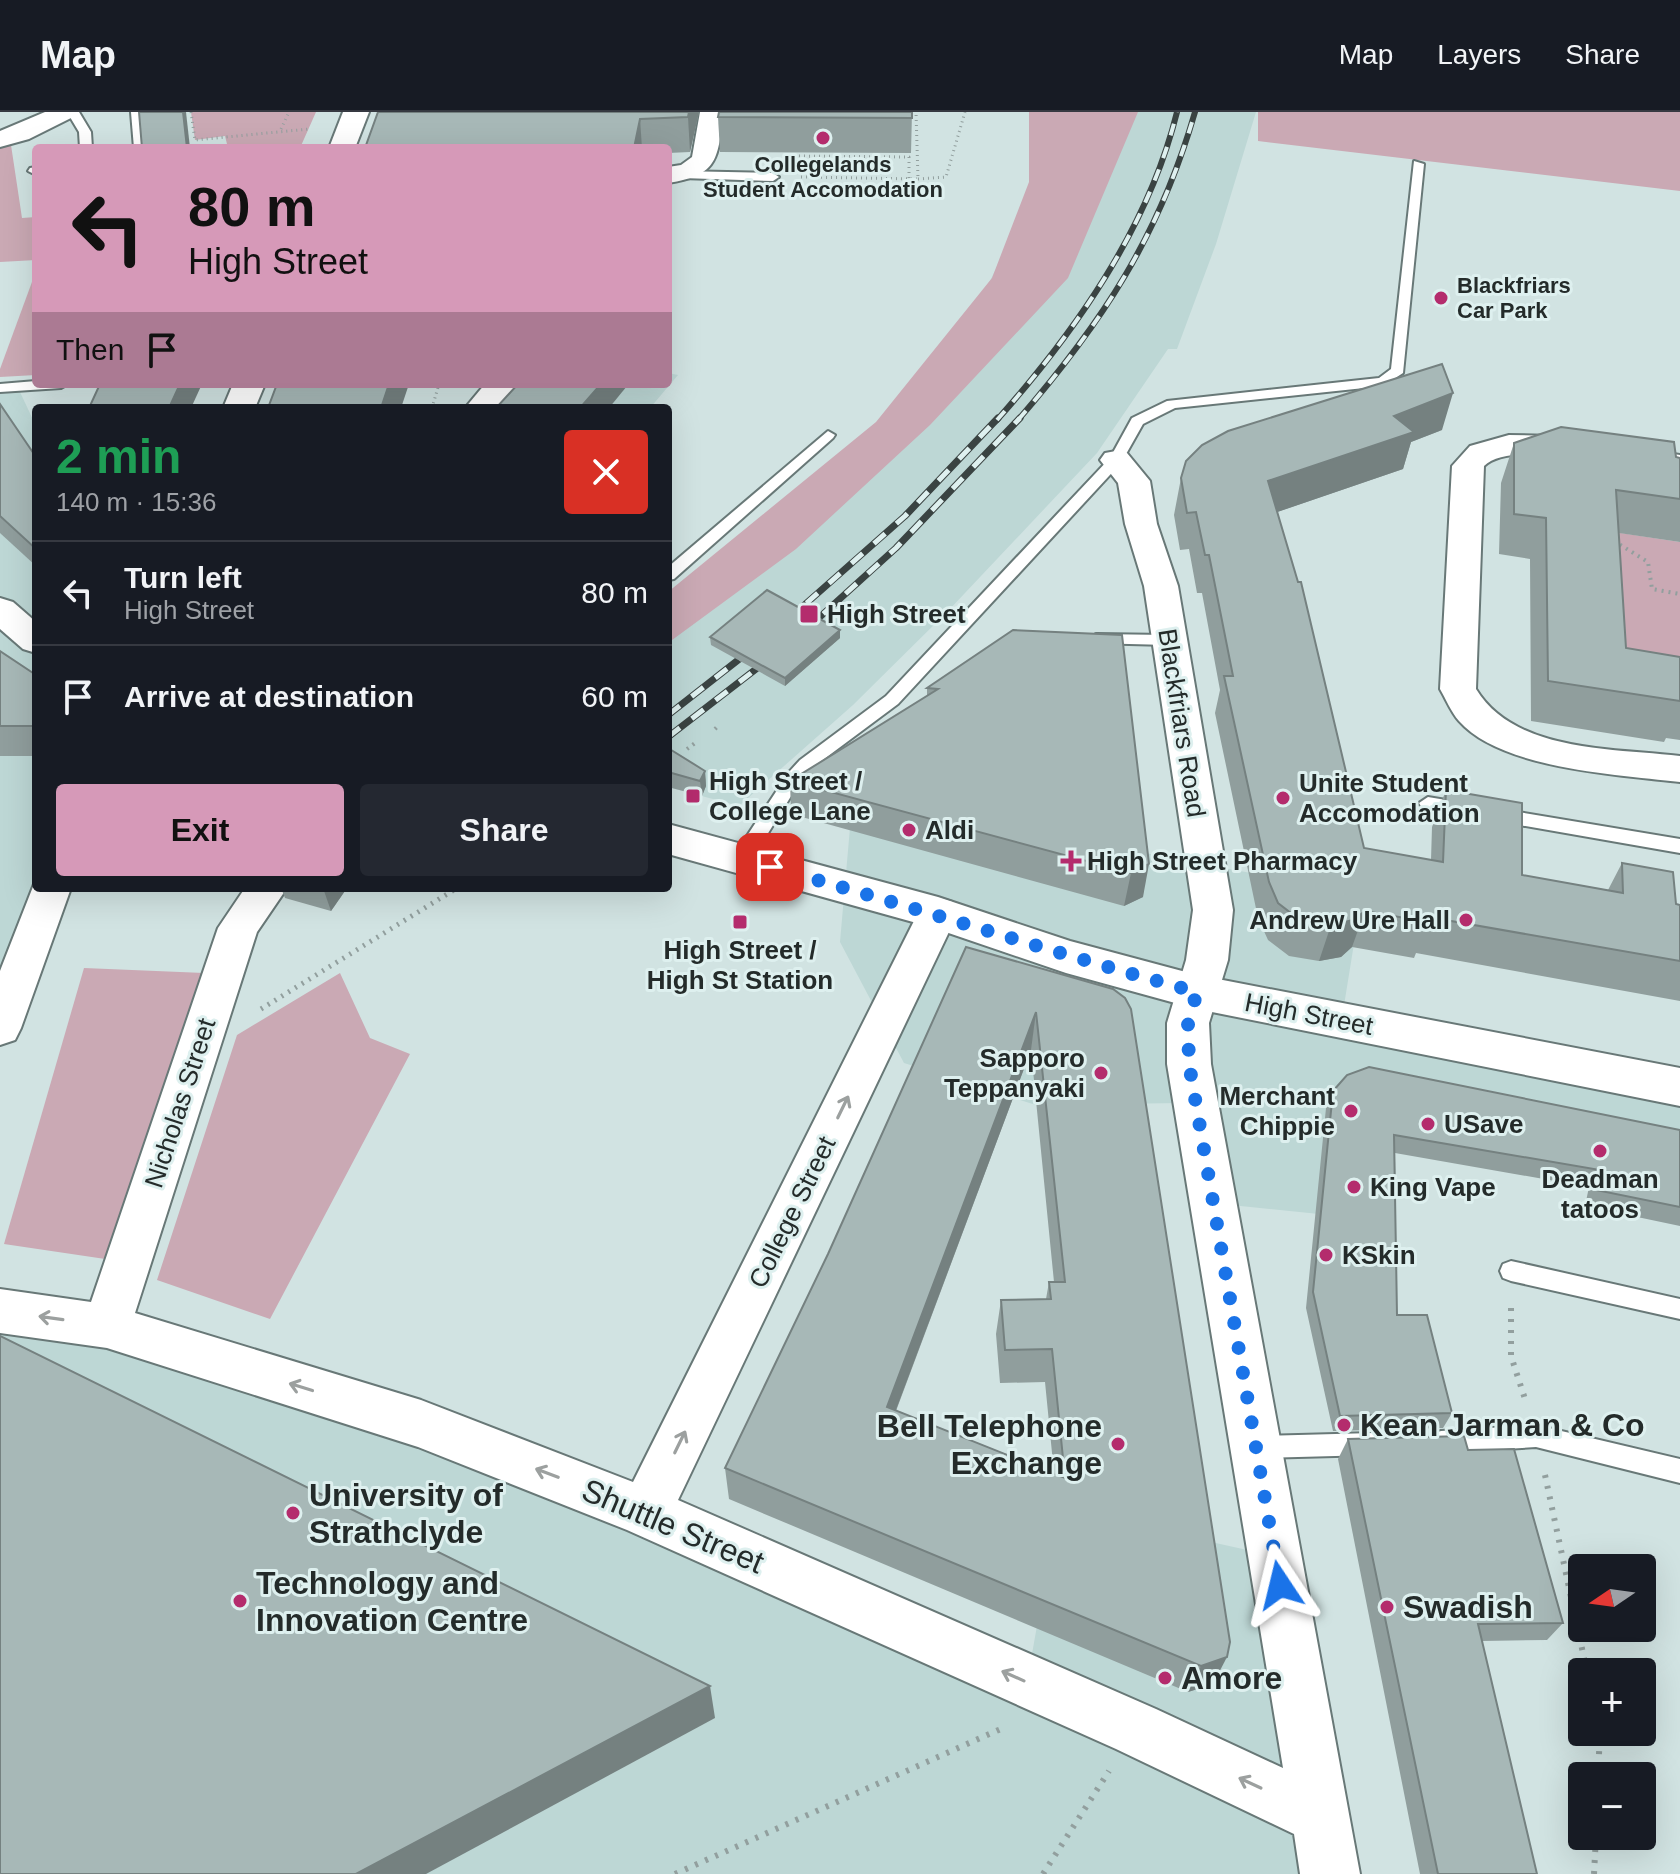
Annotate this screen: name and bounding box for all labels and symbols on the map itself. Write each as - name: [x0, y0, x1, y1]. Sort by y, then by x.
- marker: Collegelands Student Accomodation: [814, 129, 832, 147]
- place label: Collegelands Student Accomodation: [703, 152, 943, 202]
- place label: Blackfriars Car Park: [1457, 273, 1571, 323]
- marker: Blackfriars Car Park: [1432, 289, 1450, 307]
- place label: High Street: [827, 599, 966, 629]
- marker: High Street: [798, 603, 820, 625]
- street label: Blackfriars Road: [1152, 626, 1212, 820]
- place label: High Street / College Lane: [709, 766, 871, 826]
- place label: Unite Student Accomodation: [1299, 768, 1480, 828]
- marker: High Street / College Lane: [684, 787, 702, 805]
- marker: Unite Student Accomodation: [1274, 789, 1292, 807]
- place label: Aldi: [925, 815, 974, 845]
- marker: Aldi: [900, 821, 918, 839]
- pin: [736, 833, 804, 901]
- place label: High Street Pharmacy: [1087, 846, 1358, 876]
- marker: High Street Pharmacy: [1062, 852, 1080, 870]
- place label: Andrew Ure Hall: [1249, 905, 1450, 935]
- marker: Andrew Ure Hall: [1457, 911, 1475, 929]
- marker: High Street / High St Station: [731, 913, 749, 931]
- place label: High Street / High St Station: [647, 935, 833, 995]
- street label: High Street: [1242, 987, 1376, 1041]
- street label: Nicholas Street: [138, 1014, 222, 1191]
- place label: Sapporo Teppanyaki: [944, 1043, 1085, 1103]
- marker: Sapporo Teppanyaki: [1092, 1064, 1110, 1082]
- place label: Merchant Chippie: [1219, 1081, 1335, 1141]
- one-way arrow: [836, 1096, 851, 1120]
- marker: Merchant Chippie: [1342, 1102, 1360, 1120]
- place label: USave: [1444, 1109, 1524, 1139]
- marker: USave: [1419, 1115, 1437, 1133]
- street label: College Street: [742, 1131, 842, 1293]
- marker: Deadman tatoos: [1591, 1142, 1609, 1160]
- place label: Deadman tatoos: [1541, 1164, 1659, 1224]
- place label: King Vape: [1370, 1172, 1496, 1202]
- marker: King Vape: [1345, 1178, 1363, 1196]
- place label: KSkin: [1342, 1240, 1416, 1270]
- marker: KSkin: [1317, 1246, 1335, 1264]
- one-way arrow: [39, 1310, 64, 1325]
- one-way arrow: [289, 1378, 314, 1393]
- place label: Kean Jarman & Co: [1360, 1407, 1645, 1443]
- place label: Bell Telephone Exchange: [877, 1408, 1102, 1481]
- marker: Kean Jarman & Co: [1335, 1416, 1353, 1434]
- one-way arrow: [672, 1430, 688, 1454]
- marker: Bell Telephone Exchange: [1109, 1435, 1127, 1453]
- one-way arrow: [535, 1465, 559, 1479]
- street label: Shuttle Street: [577, 1472, 769, 1580]
- place label: University of Strathclyde: [309, 1477, 503, 1550]
- marker: University of Strathclyde: [284, 1504, 302, 1522]
- position arrow: [1238, 1543, 1322, 1627]
- north arrow: [1568, 1554, 1656, 1642]
- place label: Technology and Innovation Centre: [256, 1565, 528, 1638]
- place label: Swadish: [1403, 1589, 1533, 1625]
- marker: Technology and Innovation Centre: [231, 1592, 249, 1610]
- marker: Swadish: [1378, 1598, 1396, 1616]
- place label: Amore: [1181, 1660, 1282, 1696]
- one-way arrow: [1001, 1667, 1026, 1682]
- marker: Amore: [1156, 1669, 1174, 1687]
- one-way arrow: [1238, 1775, 1262, 1790]

